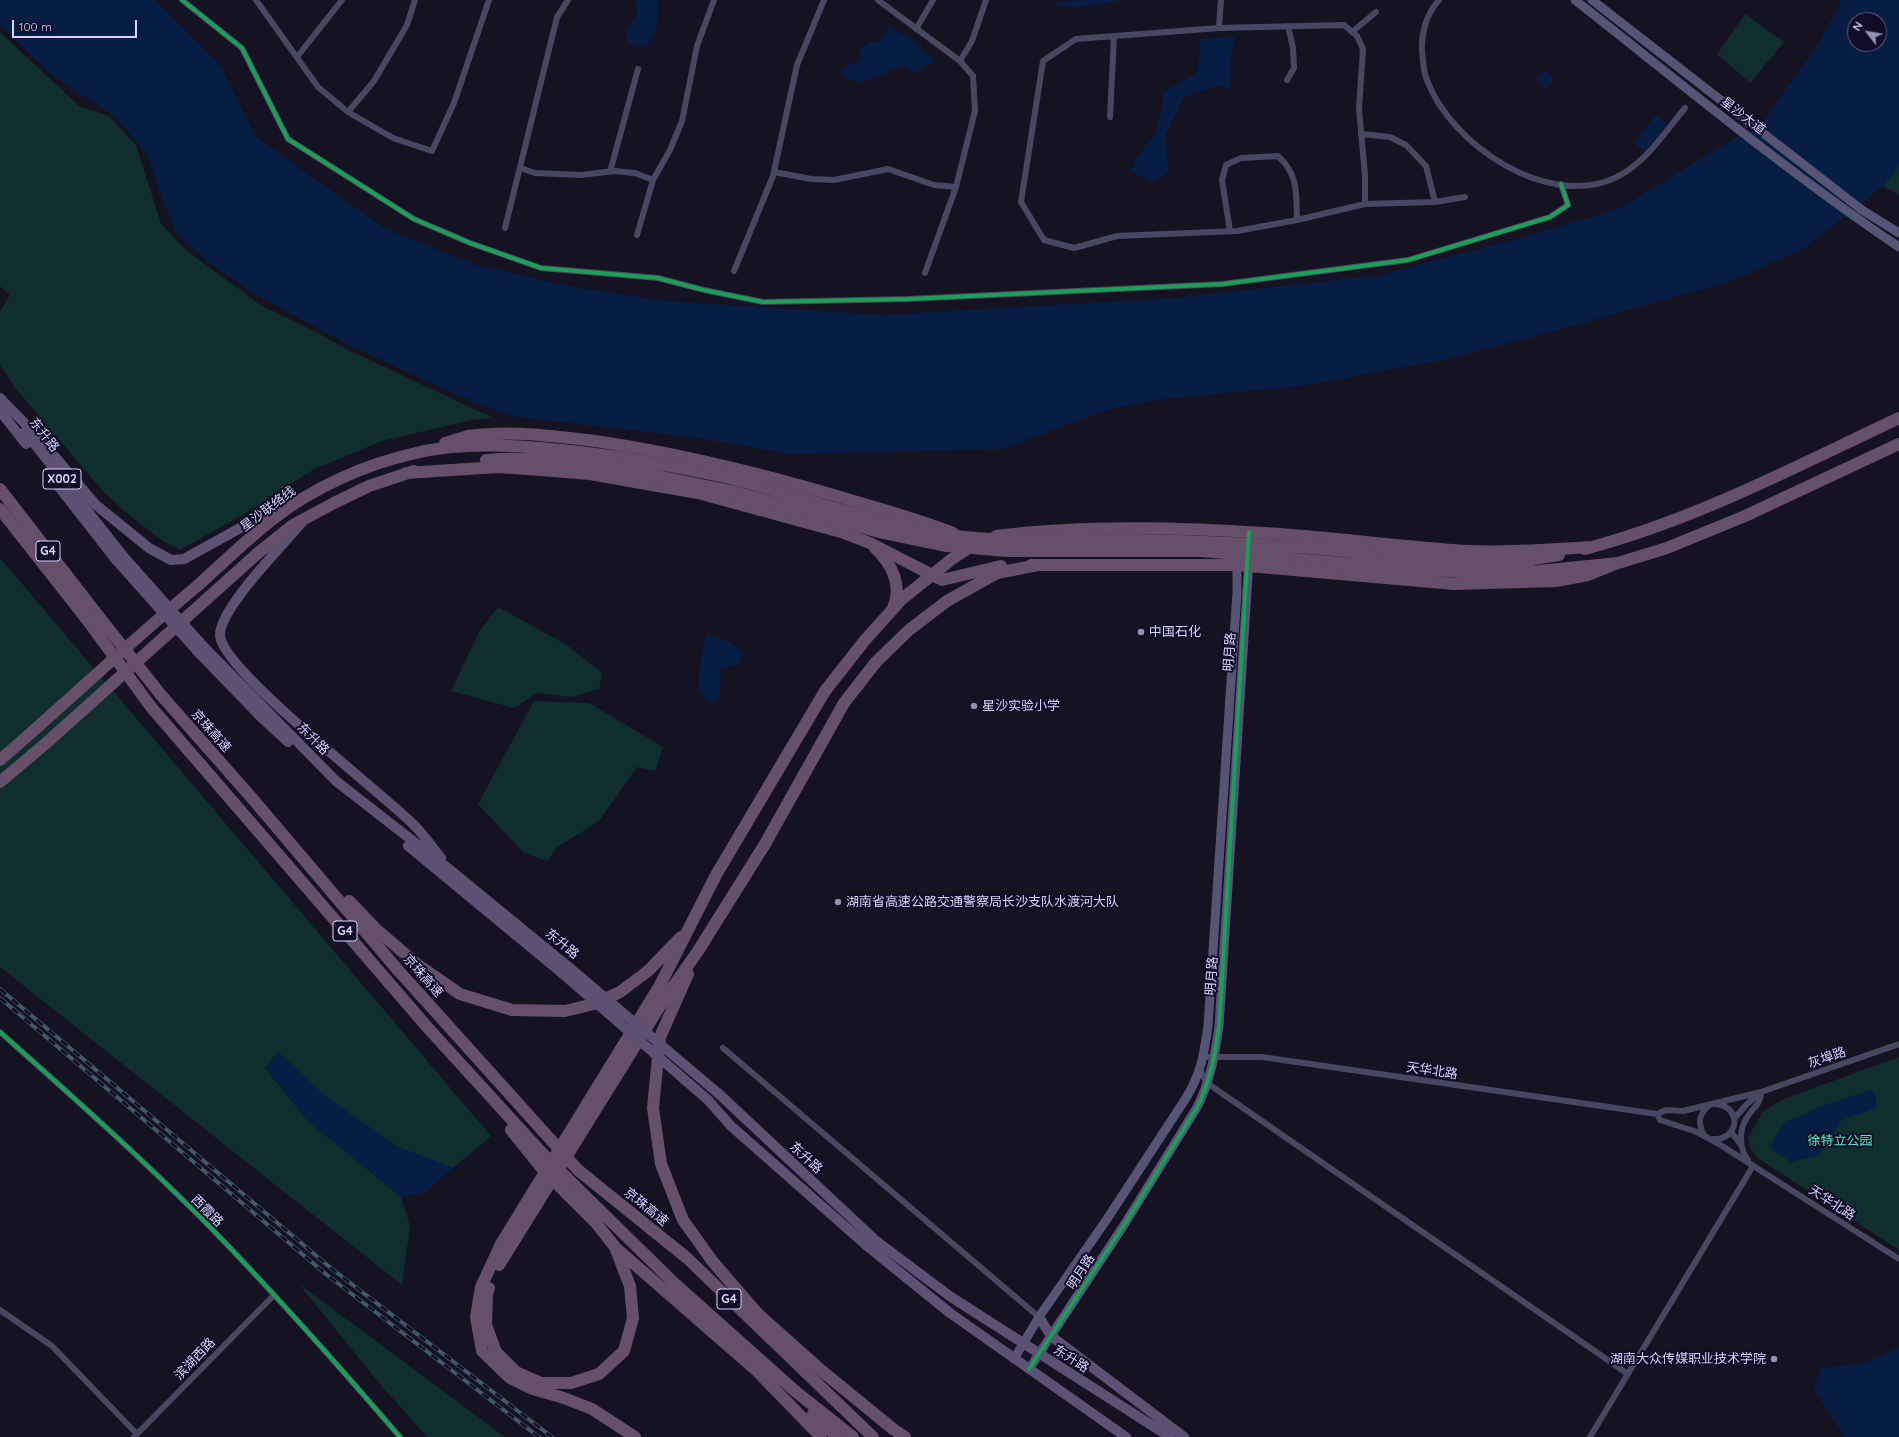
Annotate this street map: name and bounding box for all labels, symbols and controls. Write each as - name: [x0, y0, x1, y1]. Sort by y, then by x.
- scale bar: [14, 12, 139, 38]
- north arrow: [1847, 12, 1887, 52]
- text: 100 m: [19, 19, 52, 34]
- text: N: [1849, 19, 1866, 33]
- street label: 星沙大道: [1718, 94, 1768, 138]
- street label: 东升路: [26, 415, 62, 455]
- road number: X002: [43, 469, 81, 489]
- street label: 星沙联络线: [237, 483, 299, 535]
- road number: G4: [36, 541, 60, 561]
- place label: 中国石化: [1149, 624, 1201, 640]
- marker: 中国石化: [1136, 627, 1146, 637]
- street label: 明月路: [1221, 632, 1239, 672]
- place label: 星沙实验小学: [982, 698, 1060, 714]
- marker: 星沙实验小学: [969, 701, 979, 711]
- street label: 京珠高速: [188, 706, 234, 756]
- street label: 东升路: [294, 720, 332, 758]
- place label: 湖南省高速公路交通警察局长沙支队水渡河大队: [846, 894, 1119, 910]
- marker: 湖南省高速公路交通警察局长沙支队水渡河大队: [833, 897, 843, 907]
- road number: G4: [333, 921, 357, 941]
- street label: 东升路: [542, 926, 582, 962]
- street label: 京珠高速: [400, 951, 446, 1001]
- street label: 明月路: [1203, 956, 1221, 996]
- street label: 灰埠路: [1806, 1044, 1848, 1072]
- street label: 天华北路: [1405, 1060, 1459, 1082]
- park label: 徐特立公园: [1808, 1133, 1872, 1149]
- street label: 东升路: [786, 1139, 826, 1177]
- street label: 天华北路: [1806, 1182, 1858, 1224]
- street label: 京珠高速: [621, 1185, 671, 1229]
- street label: 西霞路: [188, 1192, 226, 1230]
- street label: 明月路: [1064, 1251, 1098, 1293]
- road number: G4: [717, 1289, 741, 1309]
- street label: 滨湖西路: [171, 1335, 219, 1383]
- street label: 东升路: [1050, 1342, 1092, 1376]
- place label: 湖南大众传媒职业技术学院: [1610, 1351, 1766, 1367]
- marker: 湖南大众传媒职业技术学院: [1769, 1354, 1779, 1364]

